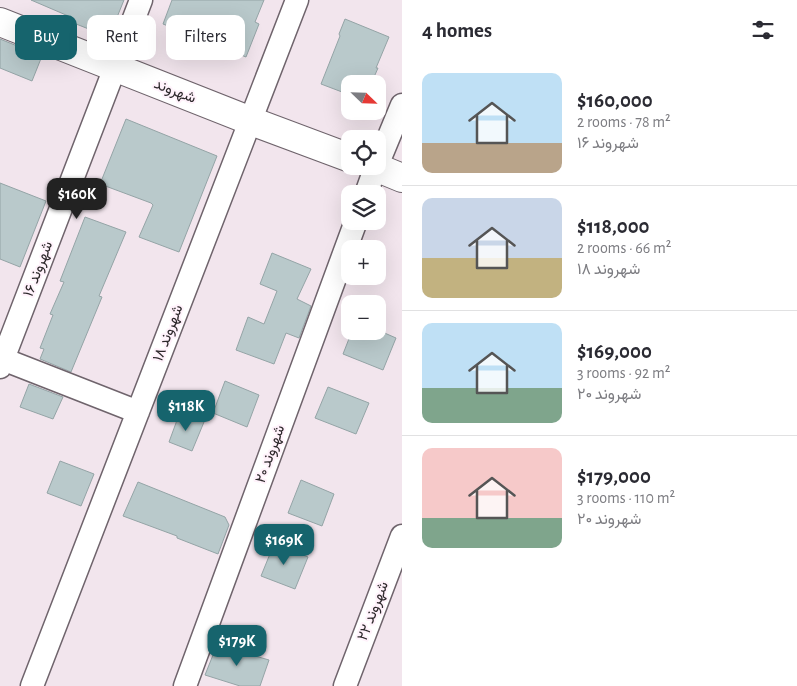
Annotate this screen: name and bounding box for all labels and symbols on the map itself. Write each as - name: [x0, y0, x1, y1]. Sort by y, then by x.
- north arrow: [341, 75, 386, 120]
- street label: شهروند: [152, 76, 198, 107]
- pin: $160K: [42, 178, 112, 220]
- street label: شهروند ۱۶: [21, 239, 56, 299]
- street label: شهروند ۱۸: [150, 302, 187, 364]
- pin: $118K: [151, 390, 221, 432]
- street label: شهروند ۲۰: [253, 423, 288, 485]
- pin: $169K: [249, 524, 319, 566]
- street label: شهروند ۲۲: [355, 579, 392, 643]
- pin: $179K: [202, 624, 272, 667]

